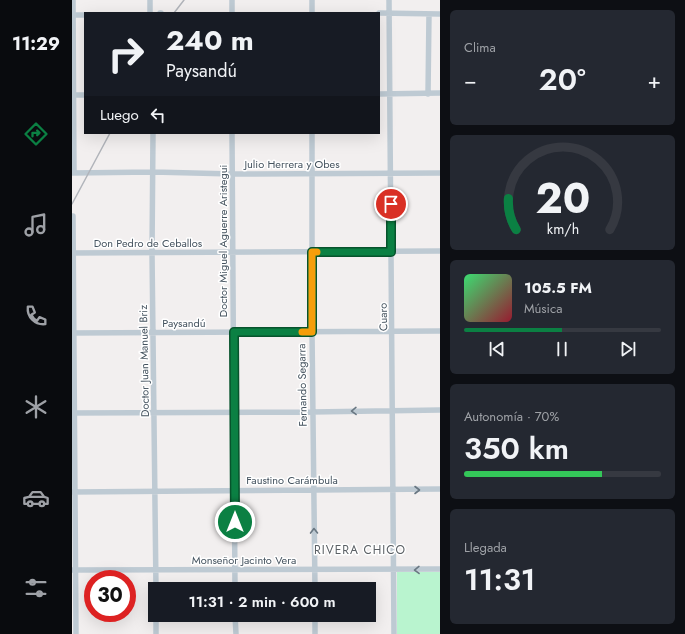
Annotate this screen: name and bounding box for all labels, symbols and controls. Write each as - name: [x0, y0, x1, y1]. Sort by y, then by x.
- text: 240 m: [166, 20, 254, 61]
- icon: right: [100, 28, 152, 80]
- text: 11:29: [12, 31, 60, 57]
- text: Clima: [464, 38, 496, 57]
- text: Paysandú: [166, 58, 237, 84]
- text: 20°: [539, 58, 586, 101]
- text: −: [464, 64, 477, 96]
- text: +: [647, 64, 661, 96]
- text: Luego: [100, 104, 139, 126]
- icon: left: [147, 104, 169, 126]
- icon: directions: [22, 120, 50, 148]
- street label: Julio Herrera y Obes: [242, 156, 340, 172]
- street label: Doctor Miguel Aguerre Aristegui: [215, 165, 231, 317]
- text: 20: [535, 168, 590, 229]
- pin: [374, 187, 408, 221]
- icon: arrive: [380, 193, 402, 215]
- icon: music: [22, 211, 50, 239]
- text: km/h: [546, 219, 579, 239]
- street label: Don Pedro de Ceballos: [94, 235, 203, 251]
- text: 105.5 FM: [524, 277, 592, 299]
- text: Música: [524, 299, 562, 318]
- icon: phone: [22, 302, 50, 330]
- street label: Cuaro: [375, 303, 391, 331]
- street label: Doctor Juan Manuel Briz: [135, 305, 153, 417]
- street label: Paysandú: [162, 315, 206, 331]
- icon: previous: [486, 338, 508, 360]
- icon: pause: [551, 338, 573, 360]
- icon: next: [617, 338, 639, 360]
- street label: Fernando Segarra: [293, 343, 311, 427]
- icon: climate: [22, 393, 50, 421]
- one-way arrow: [351, 407, 357, 415]
- text: Autonomía · 70%: [464, 407, 559, 426]
- text: 350 km: [464, 427, 569, 470]
- street label: Faustino Carámbula: [246, 472, 338, 488]
- icon: car: [22, 484, 50, 512]
- one-way arrow: [414, 486, 420, 494]
- position arrow: [214, 501, 256, 543]
- one-way arrow: [310, 528, 318, 534]
- text: Llegada: [464, 538, 507, 557]
- district label: RIVERA CHICO: [314, 541, 406, 559]
- street label: Monseñor Jacinto Vera: [192, 552, 296, 568]
- text: 11:31: [464, 558, 536, 601]
- one-way arrow: [414, 566, 420, 574]
- speed limit sign: 30: [84, 570, 136, 622]
- icon: filters: [22, 574, 50, 602]
- text: 11:31 · 2 min · 600 m: [188, 591, 336, 613]

